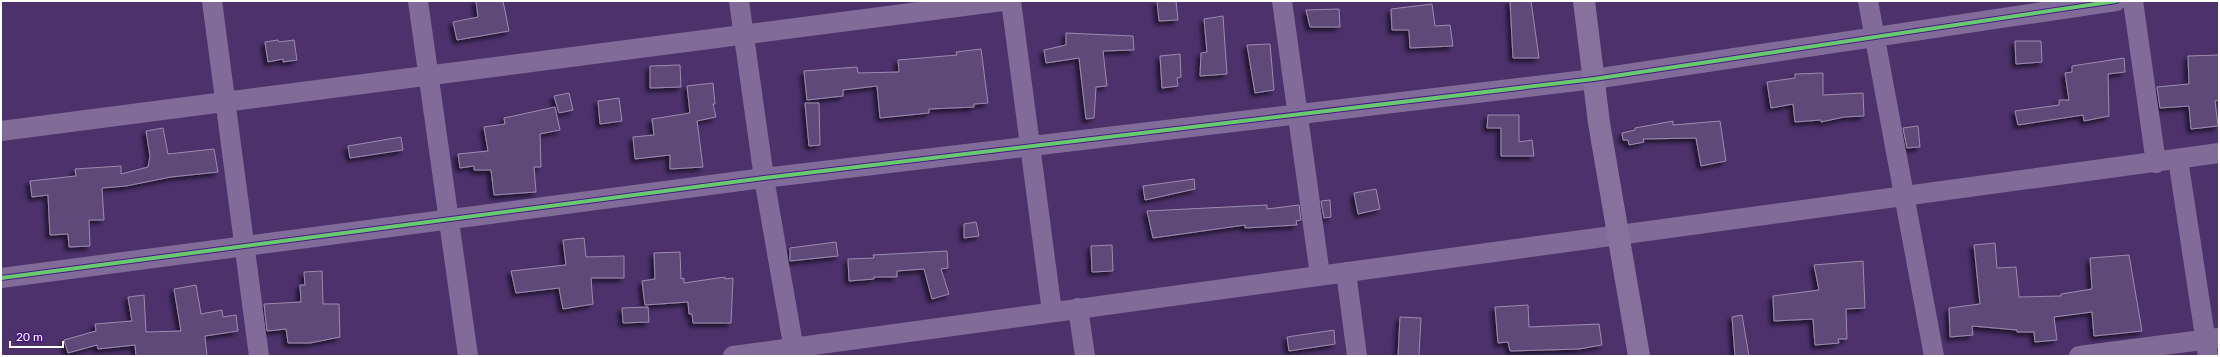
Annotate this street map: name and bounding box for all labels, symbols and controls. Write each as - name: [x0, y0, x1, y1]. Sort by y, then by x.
- scale bar: [10, 323, 63, 349]
- text: 20 m: [16, 329, 43, 344]

